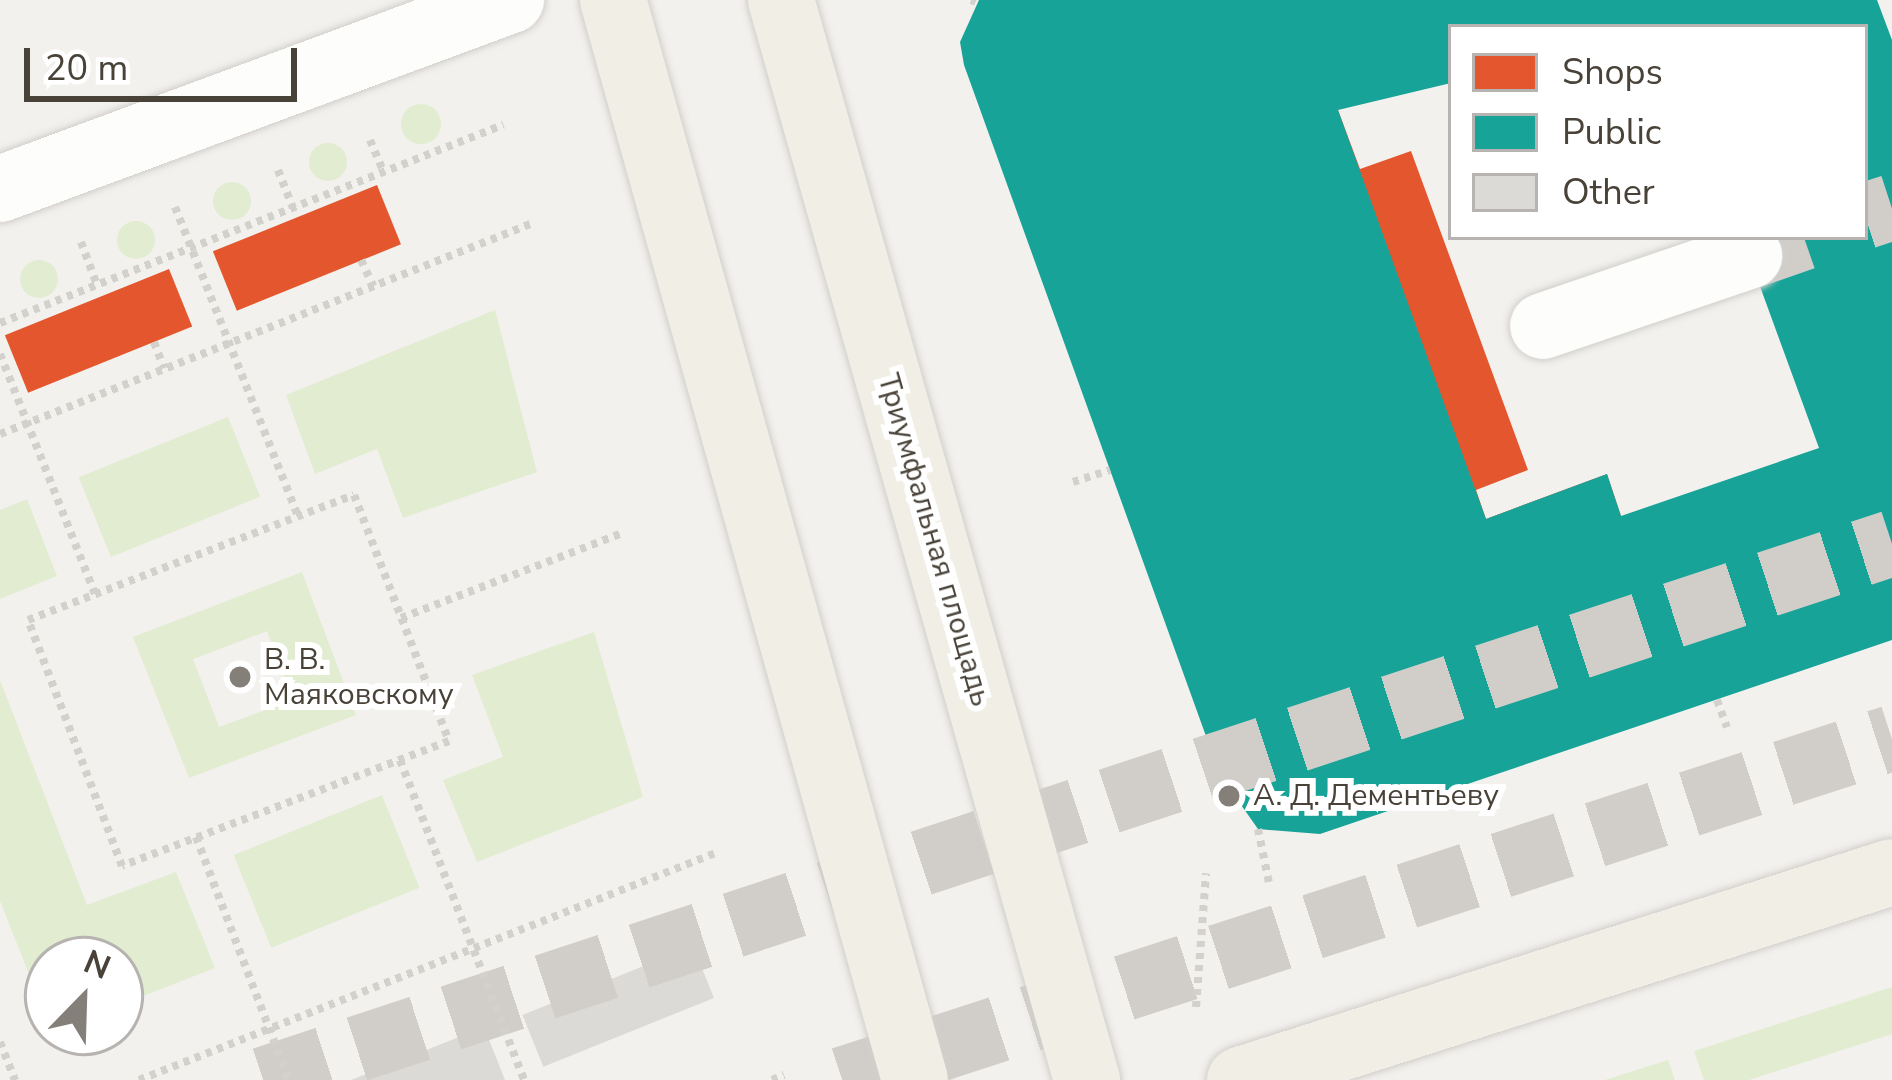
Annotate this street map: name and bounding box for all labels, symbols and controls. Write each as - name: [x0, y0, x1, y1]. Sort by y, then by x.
- scale bar: [30, 24, 303, 98]
- legend: [1448, 24, 1868, 240]
- text: 20 m: [45, 44, 128, 93]
- text: Shops: [1562, 48, 1663, 97]
- text: Public: [1562, 108, 1661, 157]
- text: Other: [1562, 168, 1655, 217]
- street label: Триумфальная площадь: [869, 370, 999, 710]
- place label: В. В. Маяковскому: [264, 642, 454, 712]
- marker: В. В. Маяковскому: [227, 664, 253, 690]
- place label: А. Д. Дементьеву: [1253, 778, 1499, 814]
- marker: А. Д. Дементьеву: [1216, 783, 1242, 809]
- north arrow: [24, 936, 144, 1056]
- text: N: [77, 940, 117, 991]

